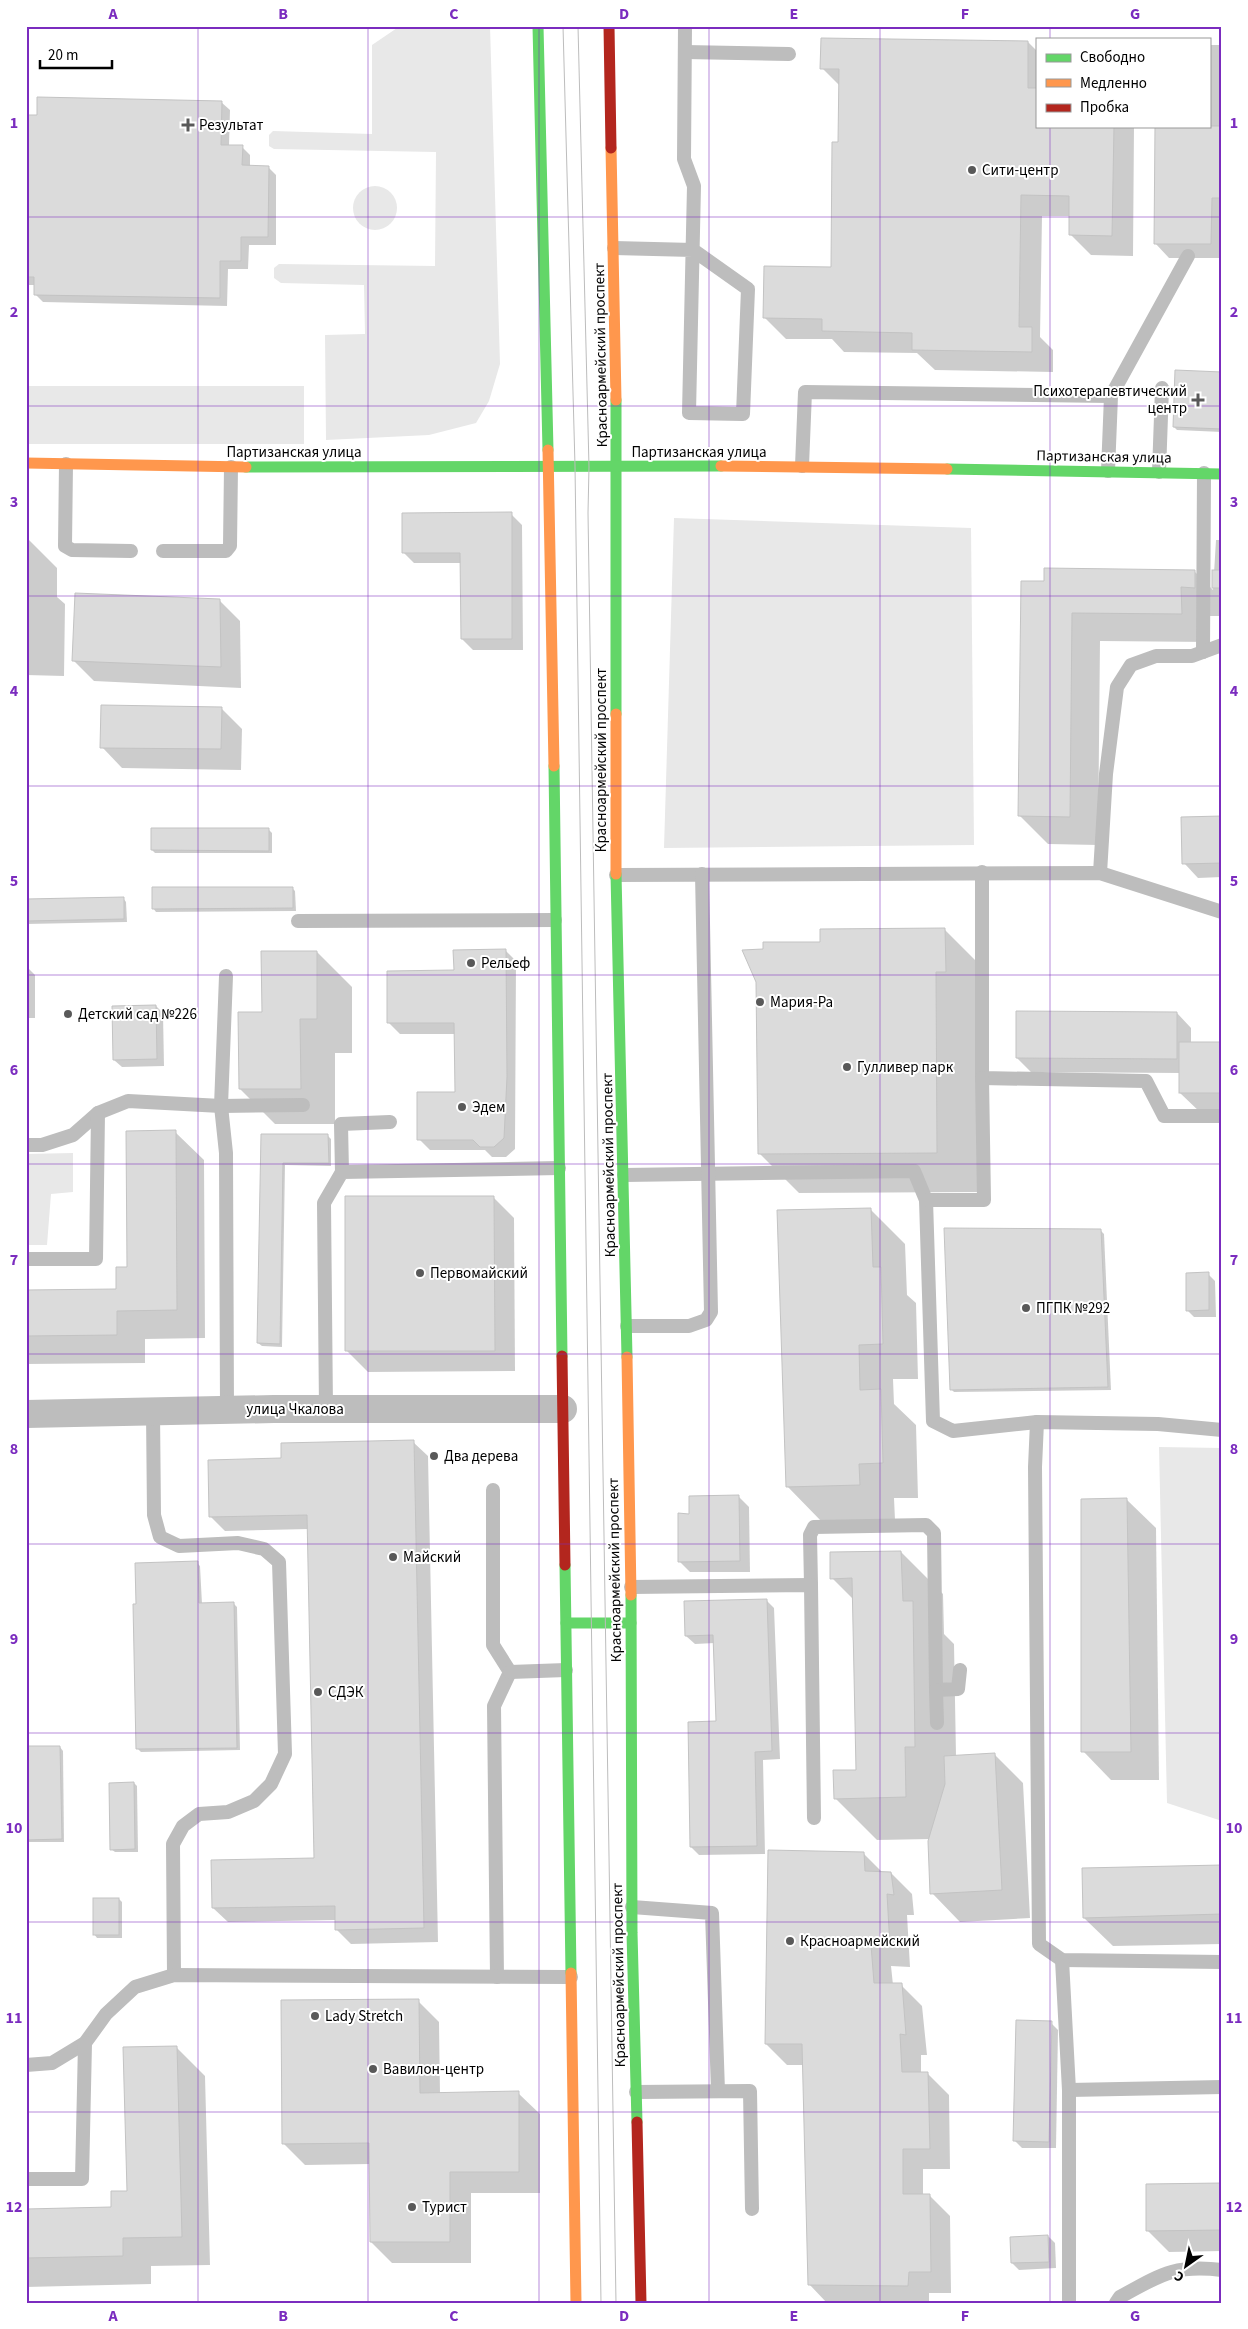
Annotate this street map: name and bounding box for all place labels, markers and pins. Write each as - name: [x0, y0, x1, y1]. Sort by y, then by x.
- place label: Результат: [199, 115, 263, 136]
- marker: Результат: [181, 118, 195, 132]
- place label: Сити-центр: [982, 160, 1059, 181]
- marker: Сити-центр: [966, 164, 978, 176]
- place label: Психотерапевтический центр: [1033, 381, 1187, 419]
- marker: Психотерапевтический центр: [1191, 393, 1205, 407]
- place label: Рельеф: [481, 953, 530, 974]
- marker: Рельеф: [465, 957, 477, 969]
- place label: Мария-Ра: [770, 992, 833, 1013]
- marker: Мария-Ра: [754, 996, 766, 1008]
- place label: Детский сад №226: [78, 1004, 197, 1025]
- marker: Детский сад №226: [62, 1008, 74, 1020]
- place label: Гулливер парк: [857, 1057, 954, 1078]
- marker: Гулливер парк: [841, 1061, 853, 1073]
- place label: Эдем: [472, 1097, 506, 1118]
- marker: Эдем: [456, 1101, 468, 1113]
- place label: Первомайский: [430, 1263, 528, 1284]
- marker: Первомайский: [414, 1267, 426, 1279]
- place label: ПГПК №292: [1036, 1298, 1110, 1319]
- marker: ПГПК №292: [1020, 1302, 1032, 1314]
- place label: Два дерева: [444, 1446, 518, 1467]
- marker: Два дерева: [428, 1450, 440, 1462]
- place label: Майский: [403, 1547, 461, 1568]
- marker: Майский: [387, 1551, 399, 1563]
- place label: СДЭК: [328, 1682, 364, 1703]
- marker: СДЭК: [312, 1686, 324, 1698]
- place label: Красноармейский: [800, 1931, 920, 1952]
- marker: Красноармейский: [784, 1935, 796, 1947]
- place label: Lady Stretch: [325, 2006, 403, 2027]
- marker: Lady Stretch: [309, 2010, 321, 2022]
- place label: Вавилон-центр: [383, 2059, 484, 2080]
- marker: Вавилон-центр: [367, 2063, 379, 2075]
- place label: Турист: [422, 2197, 467, 2218]
- marker: Турист: [406, 2201, 418, 2213]

